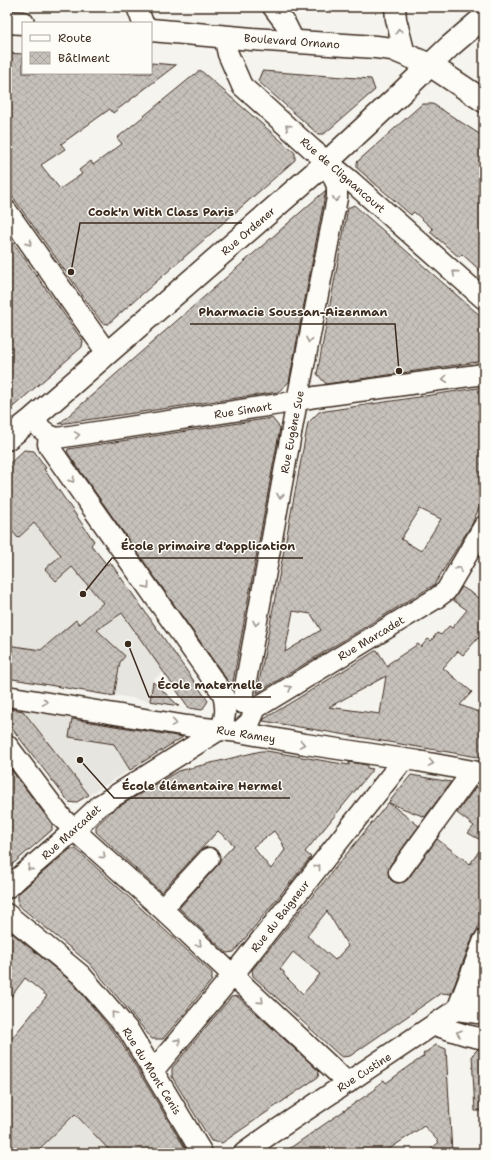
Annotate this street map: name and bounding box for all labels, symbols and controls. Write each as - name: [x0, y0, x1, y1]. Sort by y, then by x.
- legend: [22, 22, 152, 74]
- one-way arrow: [395, 28, 404, 35]
- text: Route: [58, 30, 92, 46]
- street label: Boulevard Ornano: [243, 31, 341, 52]
- text: Bâtiment: [58, 50, 110, 66]
- one-way arrow: [285, 125, 292, 132]
- street label: Rue de Clignancourt: [297, 134, 389, 217]
- one-way arrow: [332, 196, 341, 202]
- callout: Cook'n With Class Paris: [80, 199, 242, 223]
- text: Cook'n With Class Paris: [88, 204, 234, 220]
- street label: Rue Ordener: [218, 204, 279, 259]
- one-way arrow: [24, 238, 31, 245]
- one-way arrow: [452, 271, 459, 278]
- callout: Pharmacie Soussan-Aizenman: [190, 300, 395, 324]
- text: Pharmacie Soussan-Aizenman: [199, 304, 387, 320]
- one-way arrow: [305, 337, 314, 344]
- one-way arrow: [442, 374, 448, 383]
- street label: Rue Eugène Sue: [277, 389, 308, 475]
- street label: Rue Simart: [213, 398, 273, 422]
- one-way arrow: [74, 431, 80, 439]
- one-way arrow: [68, 475, 75, 482]
- one-way arrow: [276, 493, 284, 499]
- callout: École primaire d'application: [112, 534, 303, 558]
- text: École primaire d'application: [121, 538, 295, 554]
- one-way arrow: [454, 566, 461, 573]
- one-way arrow: [142, 582, 150, 589]
- street label: Rue Marcadet: [335, 613, 408, 664]
- one-way arrow: [253, 620, 261, 627]
- callout: École maternelle: [149, 673, 271, 697]
- text: École maternelle: [157, 677, 263, 693]
- one-way arrow: [285, 685, 292, 693]
- one-way arrow: [42, 697, 49, 706]
- one-way arrow: [171, 718, 177, 727]
- street label: Rue Ramey: [215, 722, 277, 747]
- one-way arrow: [299, 739, 305, 748]
- one-way arrow: [427, 759, 434, 767]
- callout: École élémentaire Hermel: [114, 774, 290, 798]
- text: École élémentaire Hermel: [122, 778, 282, 794]
- street label: Rue Marcadet: [38, 801, 104, 863]
- one-way arrow: [98, 851, 106, 859]
- one-way arrow: [28, 863, 35, 870]
- one-way arrow: [313, 865, 320, 872]
- street label: Rue du Baigneur: [248, 877, 313, 955]
- one-way arrow: [194, 939, 202, 946]
- one-way arrow: [256, 997, 264, 1004]
- one-way arrow: [112, 1011, 119, 1018]
- street label: Rue du Mont Cenis: [119, 1025, 185, 1118]
- one-way arrow: [455, 1029, 462, 1038]
- one-way arrow: [174, 1038, 181, 1046]
- street label: Rue Custine: [334, 1049, 394, 1096]

